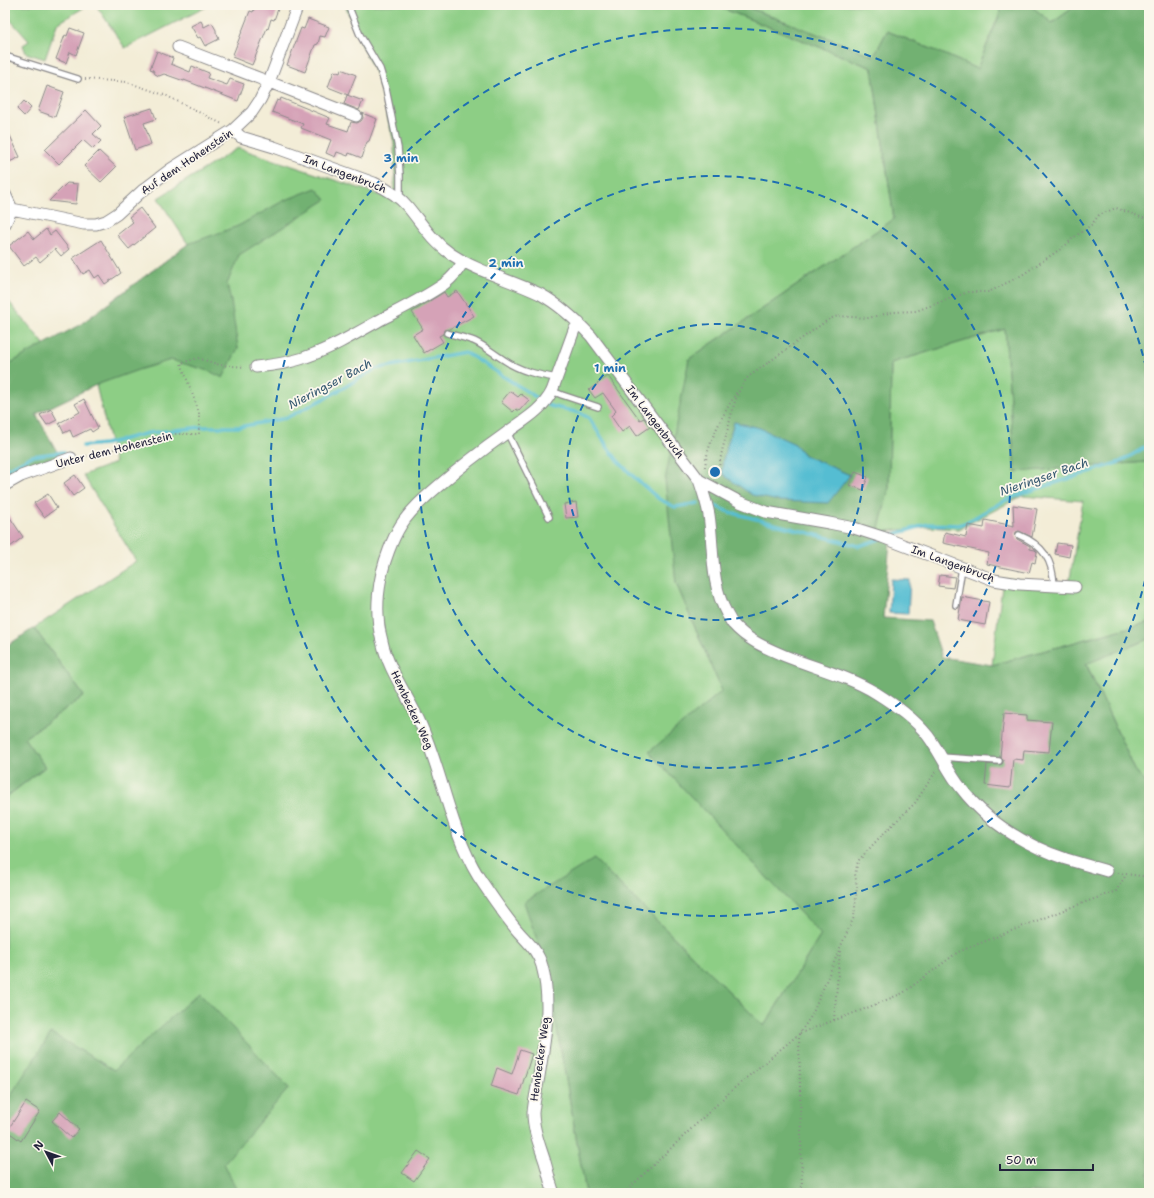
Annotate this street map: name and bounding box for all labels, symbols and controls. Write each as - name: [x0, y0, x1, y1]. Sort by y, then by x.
- street label: Auf dem Hohenstein: [138, 125, 236, 198]
- text: 3 min: [384, 150, 419, 166]
- street label: Im Langenbruch: [301, 151, 389, 197]
- text: 2 min: [489, 255, 524, 271]
- water label: Nieringser Bach: [285, 355, 375, 413]
- text: 1 min: [594, 360, 626, 376]
- street label: Im Langenbruch: [623, 382, 687, 462]
- street label: Unter dem Hohenstein: [54, 428, 174, 472]
- water label: Nieringser Bach: [998, 454, 1090, 500]
- centre of rings: [708, 465, 722, 479]
- street label: Im Langenbruch: [909, 542, 997, 586]
- street label: Hembecker Weg: [387, 668, 437, 752]
- street label: Hembecker Weg: [527, 1015, 553, 1102]
- north arrow: [26, 1132, 66, 1172]
- text: N: [30, 1137, 48, 1154]
- scale bar: [1000, 1146, 1093, 1172]
- text: 50 m: [1006, 1152, 1036, 1168]

